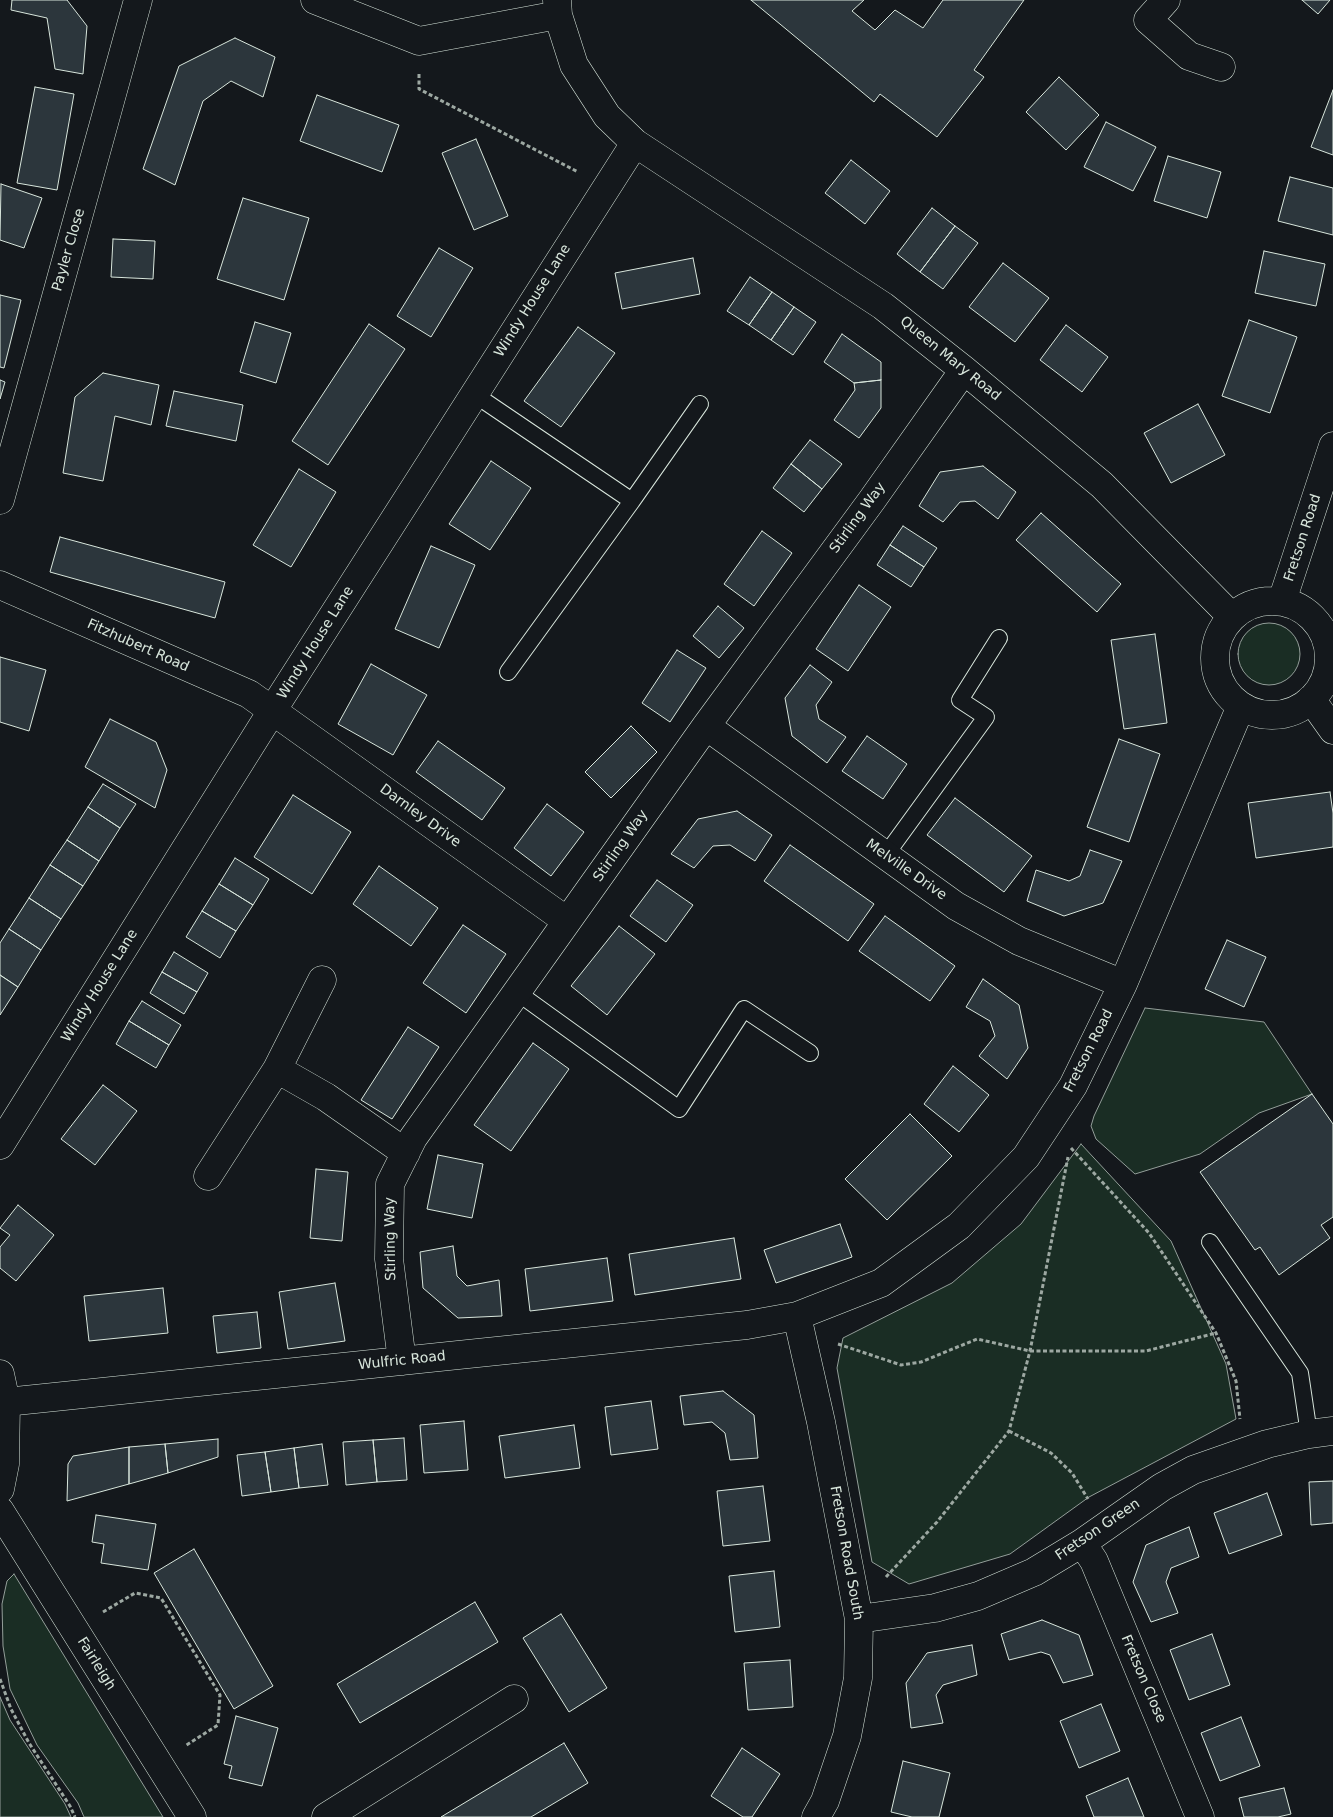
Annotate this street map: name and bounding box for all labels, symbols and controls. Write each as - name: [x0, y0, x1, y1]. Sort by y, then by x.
- street label: Payler Close: [49, 207, 89, 293]
- street label: Windy House Lane: [491, 241, 575, 361]
- street label: Queen Mary Road: [896, 313, 1004, 405]
- street label: Stirling Way: [827, 479, 889, 557]
- street label: Fretson Road: [1281, 492, 1325, 584]
- street label: Windy House Lane: [274, 583, 358, 703]
- street label: Fitzhubert Road: [84, 616, 192, 676]
- street label: Darnley Drive: [376, 781, 464, 851]
- street label: Stirling Way: [590, 807, 652, 885]
- street label: Melville Drive: [862, 836, 950, 904]
- street label: Windy House Lane: [58, 926, 142, 1046]
- street label: Fretson Road: [1061, 1007, 1117, 1095]
- street label: Stirling Way: [382, 1197, 400, 1281]
- street label: Wulfric Road: [357, 1348, 447, 1374]
- street label: Fretson Road South: [826, 1485, 866, 1621]
- street label: Fretson Green: [1053, 1496, 1143, 1564]
- street label: Fretson Close: [1117, 1632, 1169, 1726]
- street label: Fairleigh: [73, 1634, 119, 1694]

